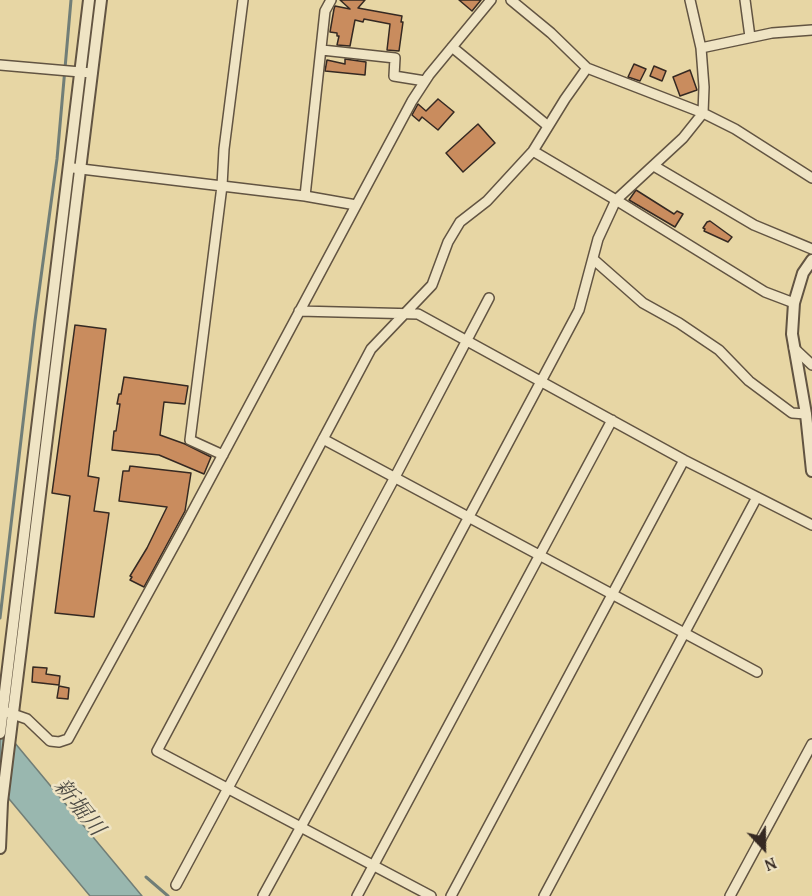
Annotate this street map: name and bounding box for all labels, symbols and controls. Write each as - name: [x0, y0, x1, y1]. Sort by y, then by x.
- water label: 新堀川: [47, 774, 109, 842]
- north arrow: [734, 818, 794, 878]
- text: N: [761, 852, 780, 878]

